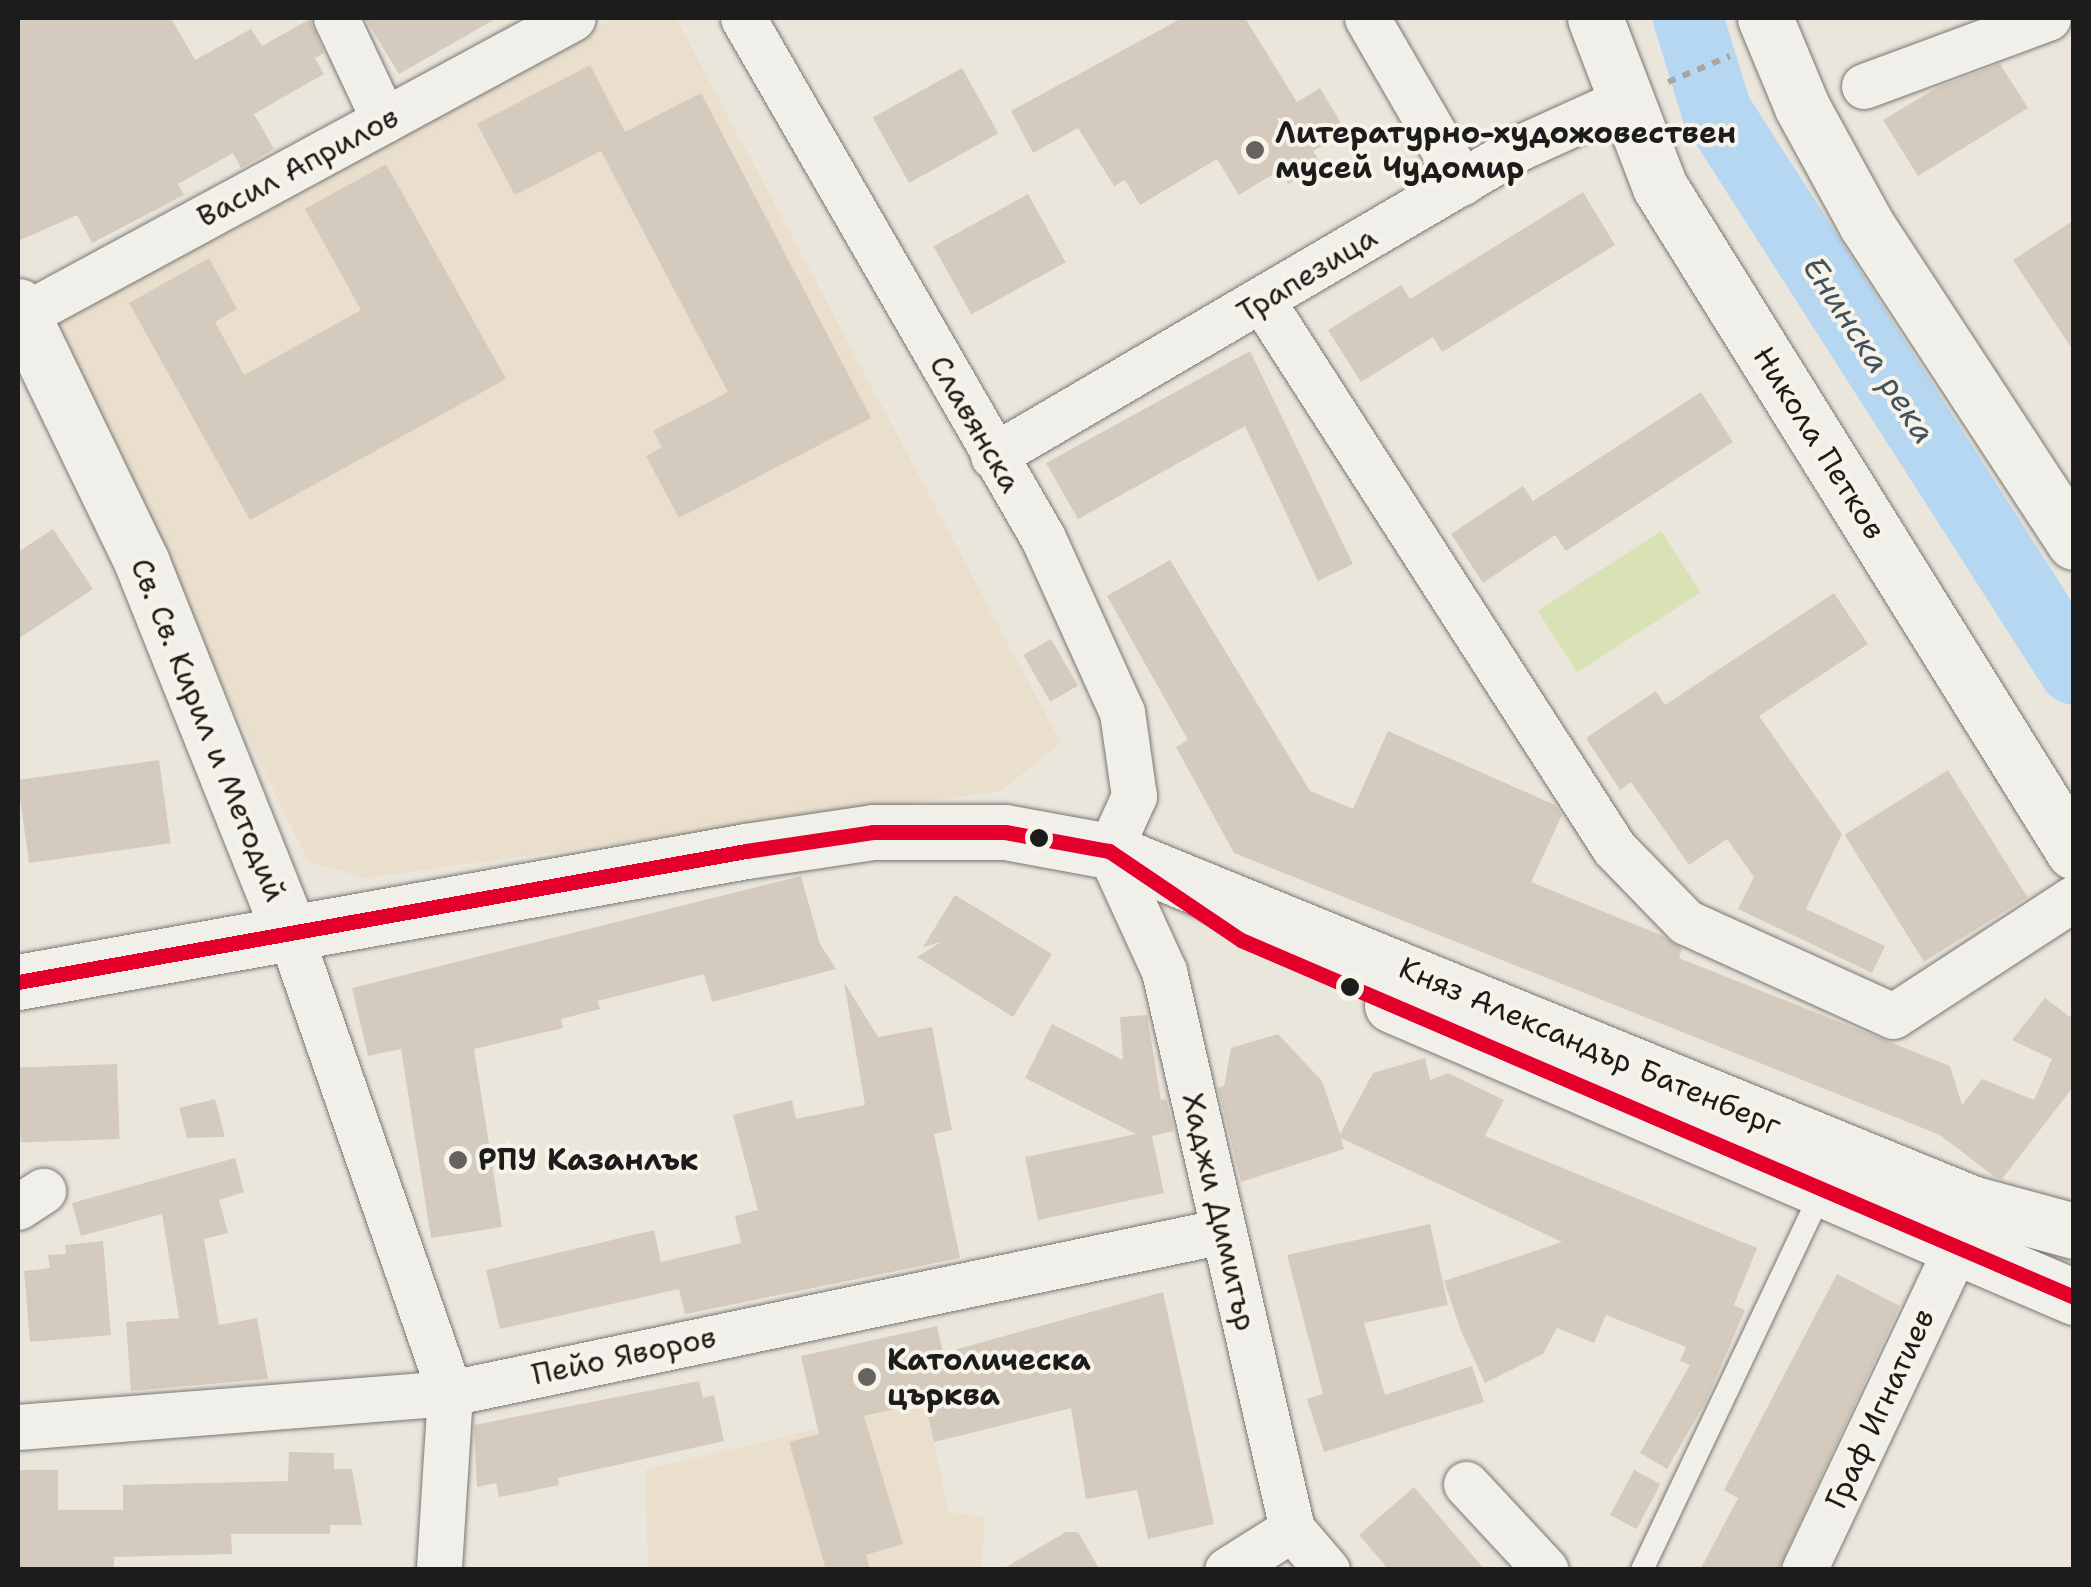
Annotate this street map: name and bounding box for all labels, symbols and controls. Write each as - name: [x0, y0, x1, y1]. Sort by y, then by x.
- street label: Васил Априлов: [191, 99, 405, 235]
- place label: Литературно-художовествен мусей Чудомир: [1275, 115, 1736, 186]
- marker: Литературно-художовествен мусей Чудомир: [1244, 139, 1266, 161]
- street label: Трапезица: [1231, 219, 1383, 331]
- water label: Енинска река: [1794, 249, 1944, 451]
- street label: Никола Петков: [1745, 340, 1893, 546]
- street label: Славянска: [921, 349, 1029, 499]
- street label: Св. Св. Кирил и Методий: [123, 553, 293, 907]
- unlabelled marker: [1029, 828, 1049, 848]
- street label: Княз Александър Батенберг: [1394, 950, 1786, 1144]
- unlabelled marker: [1340, 977, 1360, 997]
- street label: Хаджи Димитър: [1174, 1090, 1264, 1334]
- place label: РПУ Казанлък: [478, 1142, 698, 1178]
- marker: РПУ Казанлък: [447, 1149, 469, 1171]
- street label: Граф Игнатиев: [1818, 1303, 1942, 1515]
- street label: Пейо Яворов: [529, 1319, 719, 1393]
- place label: Католическа църква: [887, 1342, 1091, 1412]
- marker: Католическа църква: [856, 1366, 878, 1388]

